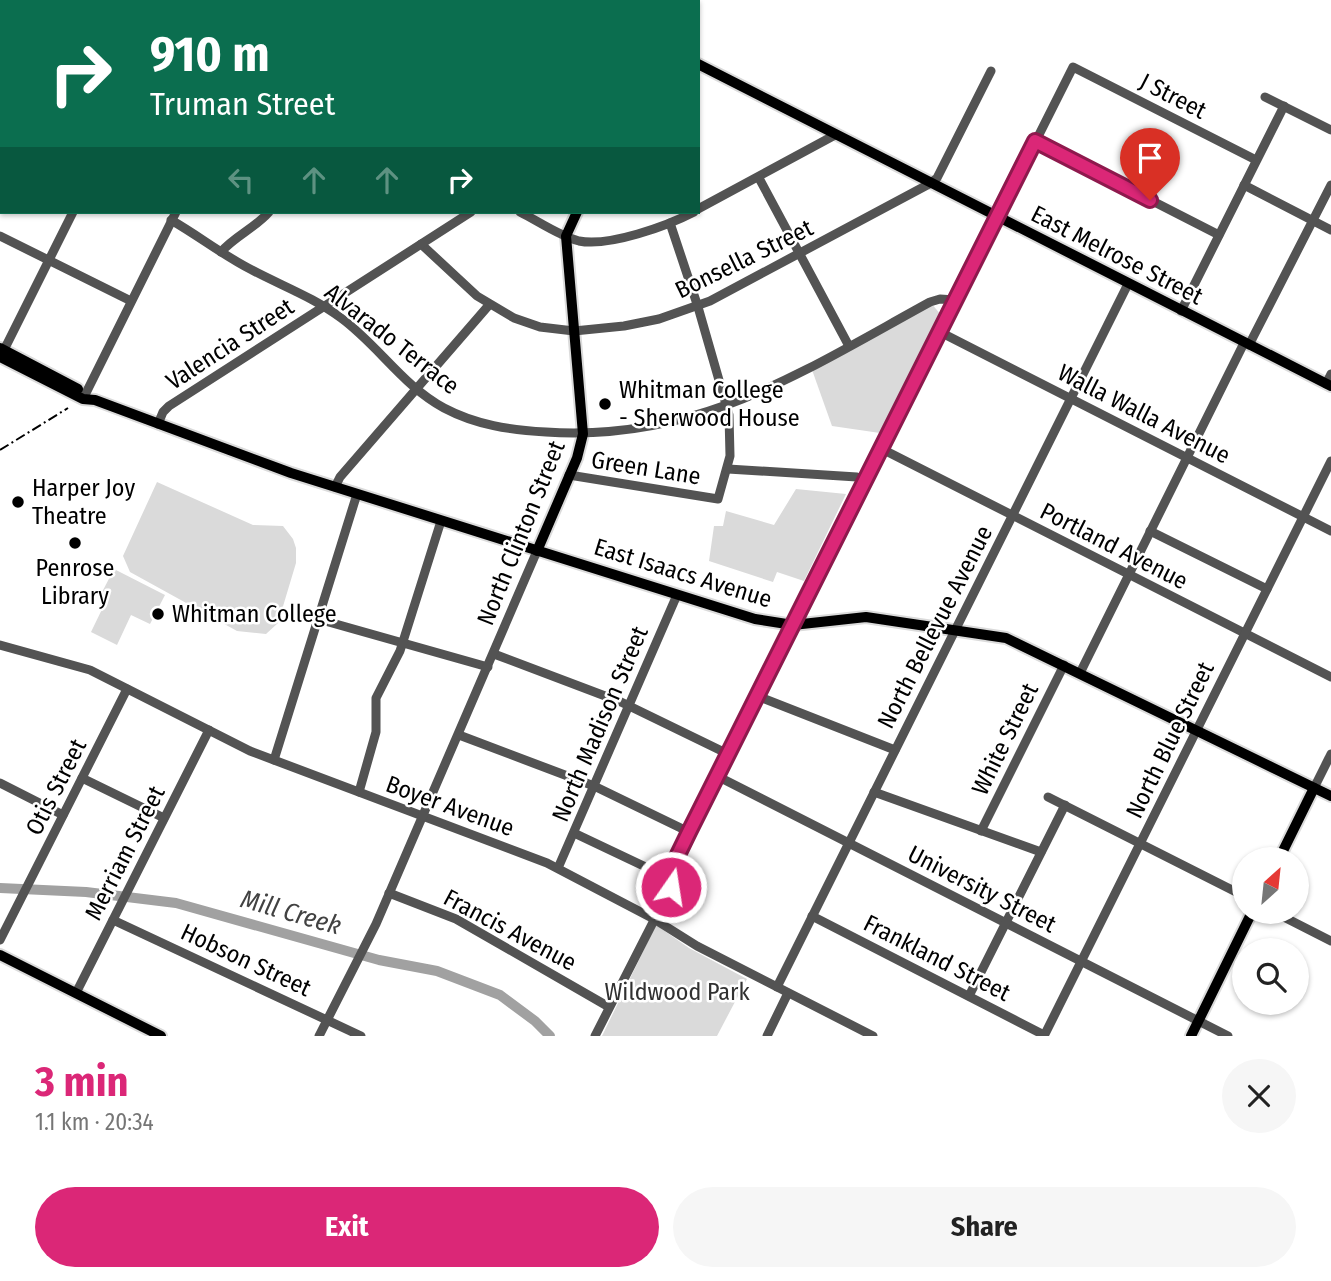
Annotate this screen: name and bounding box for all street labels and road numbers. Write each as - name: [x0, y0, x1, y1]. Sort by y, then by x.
- street label: J Street: [1135, 67, 1211, 125]
- street label: East Melrose Street: [1027, 200, 1208, 310]
- street label: Bonsella Street: [671, 214, 817, 304]
- street label: Alvarado Terrace: [319, 278, 465, 400]
- street label: Valencia Street: [161, 292, 299, 396]
- street label: Walla Walla Avenue: [1053, 358, 1235, 470]
- street label: North Clinton Street: [471, 437, 571, 629]
- street label: Green Lane: [589, 446, 703, 490]
- street label: Portland Avenue: [1036, 497, 1192, 595]
- street label: North Bellevue Avenue: [872, 521, 998, 733]
- street label: East Isaacs Avenue: [591, 533, 775, 613]
- street label: North Madison Street: [546, 622, 654, 826]
- street label: North Blue Street: [1120, 657, 1220, 823]
- street label: White Street: [966, 678, 1044, 799]
- street label: Otis Street: [20, 734, 92, 840]
- street label: Boyer Avenue: [382, 770, 518, 842]
- street label: Merriam Street: [79, 781, 171, 925]
- street label: University Street: [903, 840, 1061, 938]
- street label: Francis Avenue: [439, 883, 581, 977]
- street label: Frankland Street: [859, 909, 1015, 1007]
- street label: Hobson Street: [177, 918, 316, 1002]

